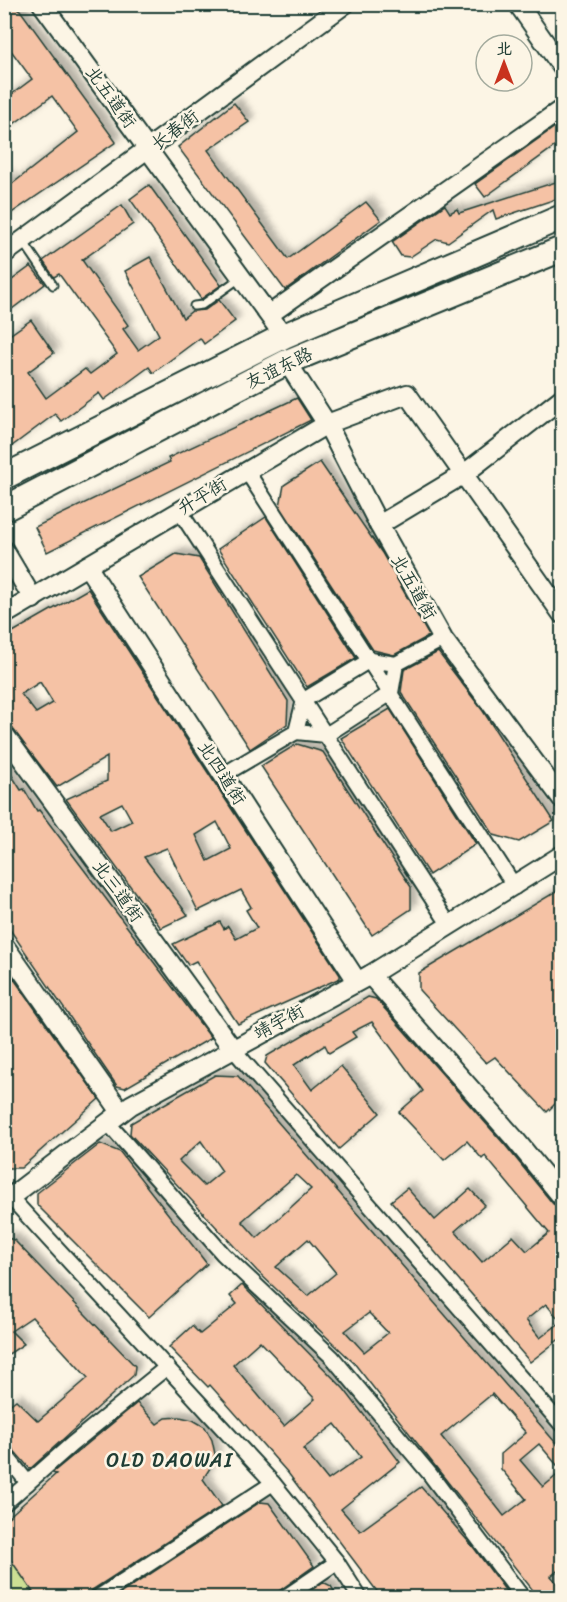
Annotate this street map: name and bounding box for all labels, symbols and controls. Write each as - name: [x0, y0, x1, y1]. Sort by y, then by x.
- north arrow: [474, 33, 534, 93]
- text: 北: [496, 34, 512, 63]
- street label: 北五道街: [77, 58, 145, 136]
- street label: 长春街: [144, 101, 206, 159]
- street label: 友谊东路: [240, 338, 318, 398]
- street label: 升平街: [171, 468, 233, 524]
- street label: 北五道街: [382, 548, 446, 626]
- street label: 北四道街: [189, 734, 255, 812]
- street label: 北三道街: [84, 852, 152, 930]
- street label: 靖宇街: [248, 995, 310, 1049]
- district label: OLD DAOWAI: [106, 1443, 234, 1478]

